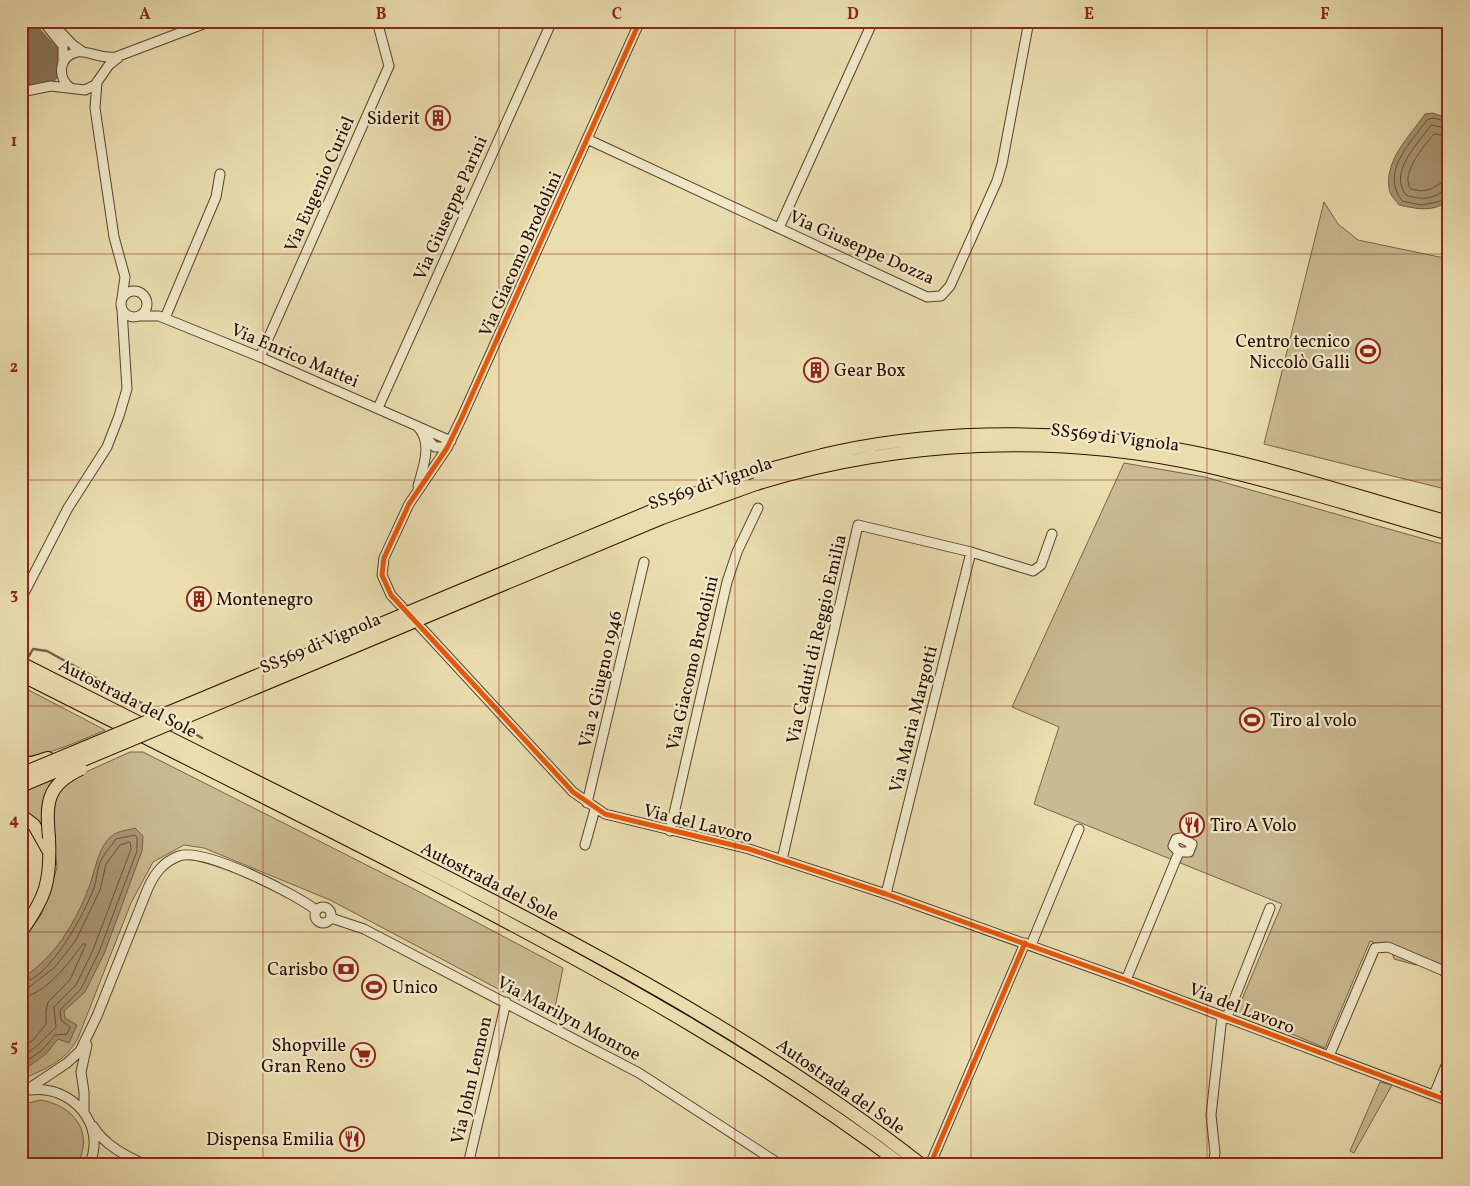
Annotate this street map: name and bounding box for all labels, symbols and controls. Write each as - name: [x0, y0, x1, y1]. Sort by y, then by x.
- text: A: [139, 4, 151, 26]
- text: B: [376, 4, 387, 26]
- text: C: [612, 4, 622, 26]
- text: D: [847, 4, 859, 26]
- text: E: [1084, 4, 1094, 26]
- text: F: [1320, 4, 1330, 26]
- building icon: Siderit: [425, 105, 451, 131]
- place label: Siderit: [367, 107, 420, 132]
- street label: Via Eugenio Curiel: [279, 113, 362, 256]
- text: 1: [11, 131, 17, 153]
- street label: Via Giuseppe Parini: [408, 132, 494, 285]
- street label: Via Giacomo Brodolini: [474, 168, 569, 341]
- street label: Via Giuseppe Dozza: [785, 205, 938, 292]
- street label: Via Enrico Mattei: [227, 318, 362, 395]
- place label: Centro tecnico Niccolò Galli: [1235, 330, 1350, 376]
- sports icon: Centro tecnico Niccolò Galli: [1355, 338, 1381, 364]
- text: 2: [10, 357, 18, 379]
- building icon: Gear Box: [803, 357, 829, 383]
- place label: Gear Box: [834, 359, 906, 384]
- street label: SS569 di Vignola: [1049, 418, 1181, 459]
- street label: SS569 di Vignola: [645, 451, 776, 517]
- street label: Via Caduti di Reggio Emilia: [781, 532, 854, 747]
- street label: Via Giacomo Brodolini: [661, 574, 726, 753]
- text: 3: [10, 584, 18, 606]
- building icon: Montenegro: [186, 586, 212, 612]
- place label: Montenegro: [216, 588, 313, 613]
- street label: SS569 di Vignola: [256, 608, 385, 681]
- street label: Via 2 Giugno 1946: [574, 608, 629, 750]
- street label: Via Maria Margotti: [884, 643, 945, 795]
- street label: Autostrada del Sole: [54, 654, 201, 745]
- sports icon: Tiro al volo: [1239, 707, 1265, 733]
- place label: Tiro al volo: [1270, 709, 1357, 734]
- street label: Via del Lavoro: [640, 799, 755, 850]
- text: 4: [9, 810, 19, 832]
- restaurant icon: Tiro A Volo: [1179, 812, 1205, 838]
- place label: Tiro A Volo: [1210, 814, 1297, 839]
- street label: Autostrada del Sole: [416, 837, 563, 928]
- bank icon: Carisbo: [333, 956, 359, 982]
- place label: Carisbo: [267, 958, 328, 983]
- street label: Via Marilyn Monroe: [492, 971, 645, 1068]
- sports icon: Unico: [361, 974, 387, 1000]
- place label: Unico: [392, 976, 438, 1001]
- street label: Via del Lavoro: [1185, 978, 1298, 1041]
- street label: Via John Lennon: [446, 1014, 499, 1147]
- street label: Autostrada del Sole: [771, 1033, 910, 1141]
- place label: Shopville Gran Reno: [261, 1034, 346, 1080]
- text: 5: [10, 1036, 18, 1058]
- supermarket icon: Shopville Gran Reno: [350, 1042, 376, 1068]
- restaurant icon: Dispensa Emilia: [339, 1126, 365, 1152]
- place label: Dispensa Emilia: [206, 1128, 334, 1153]

